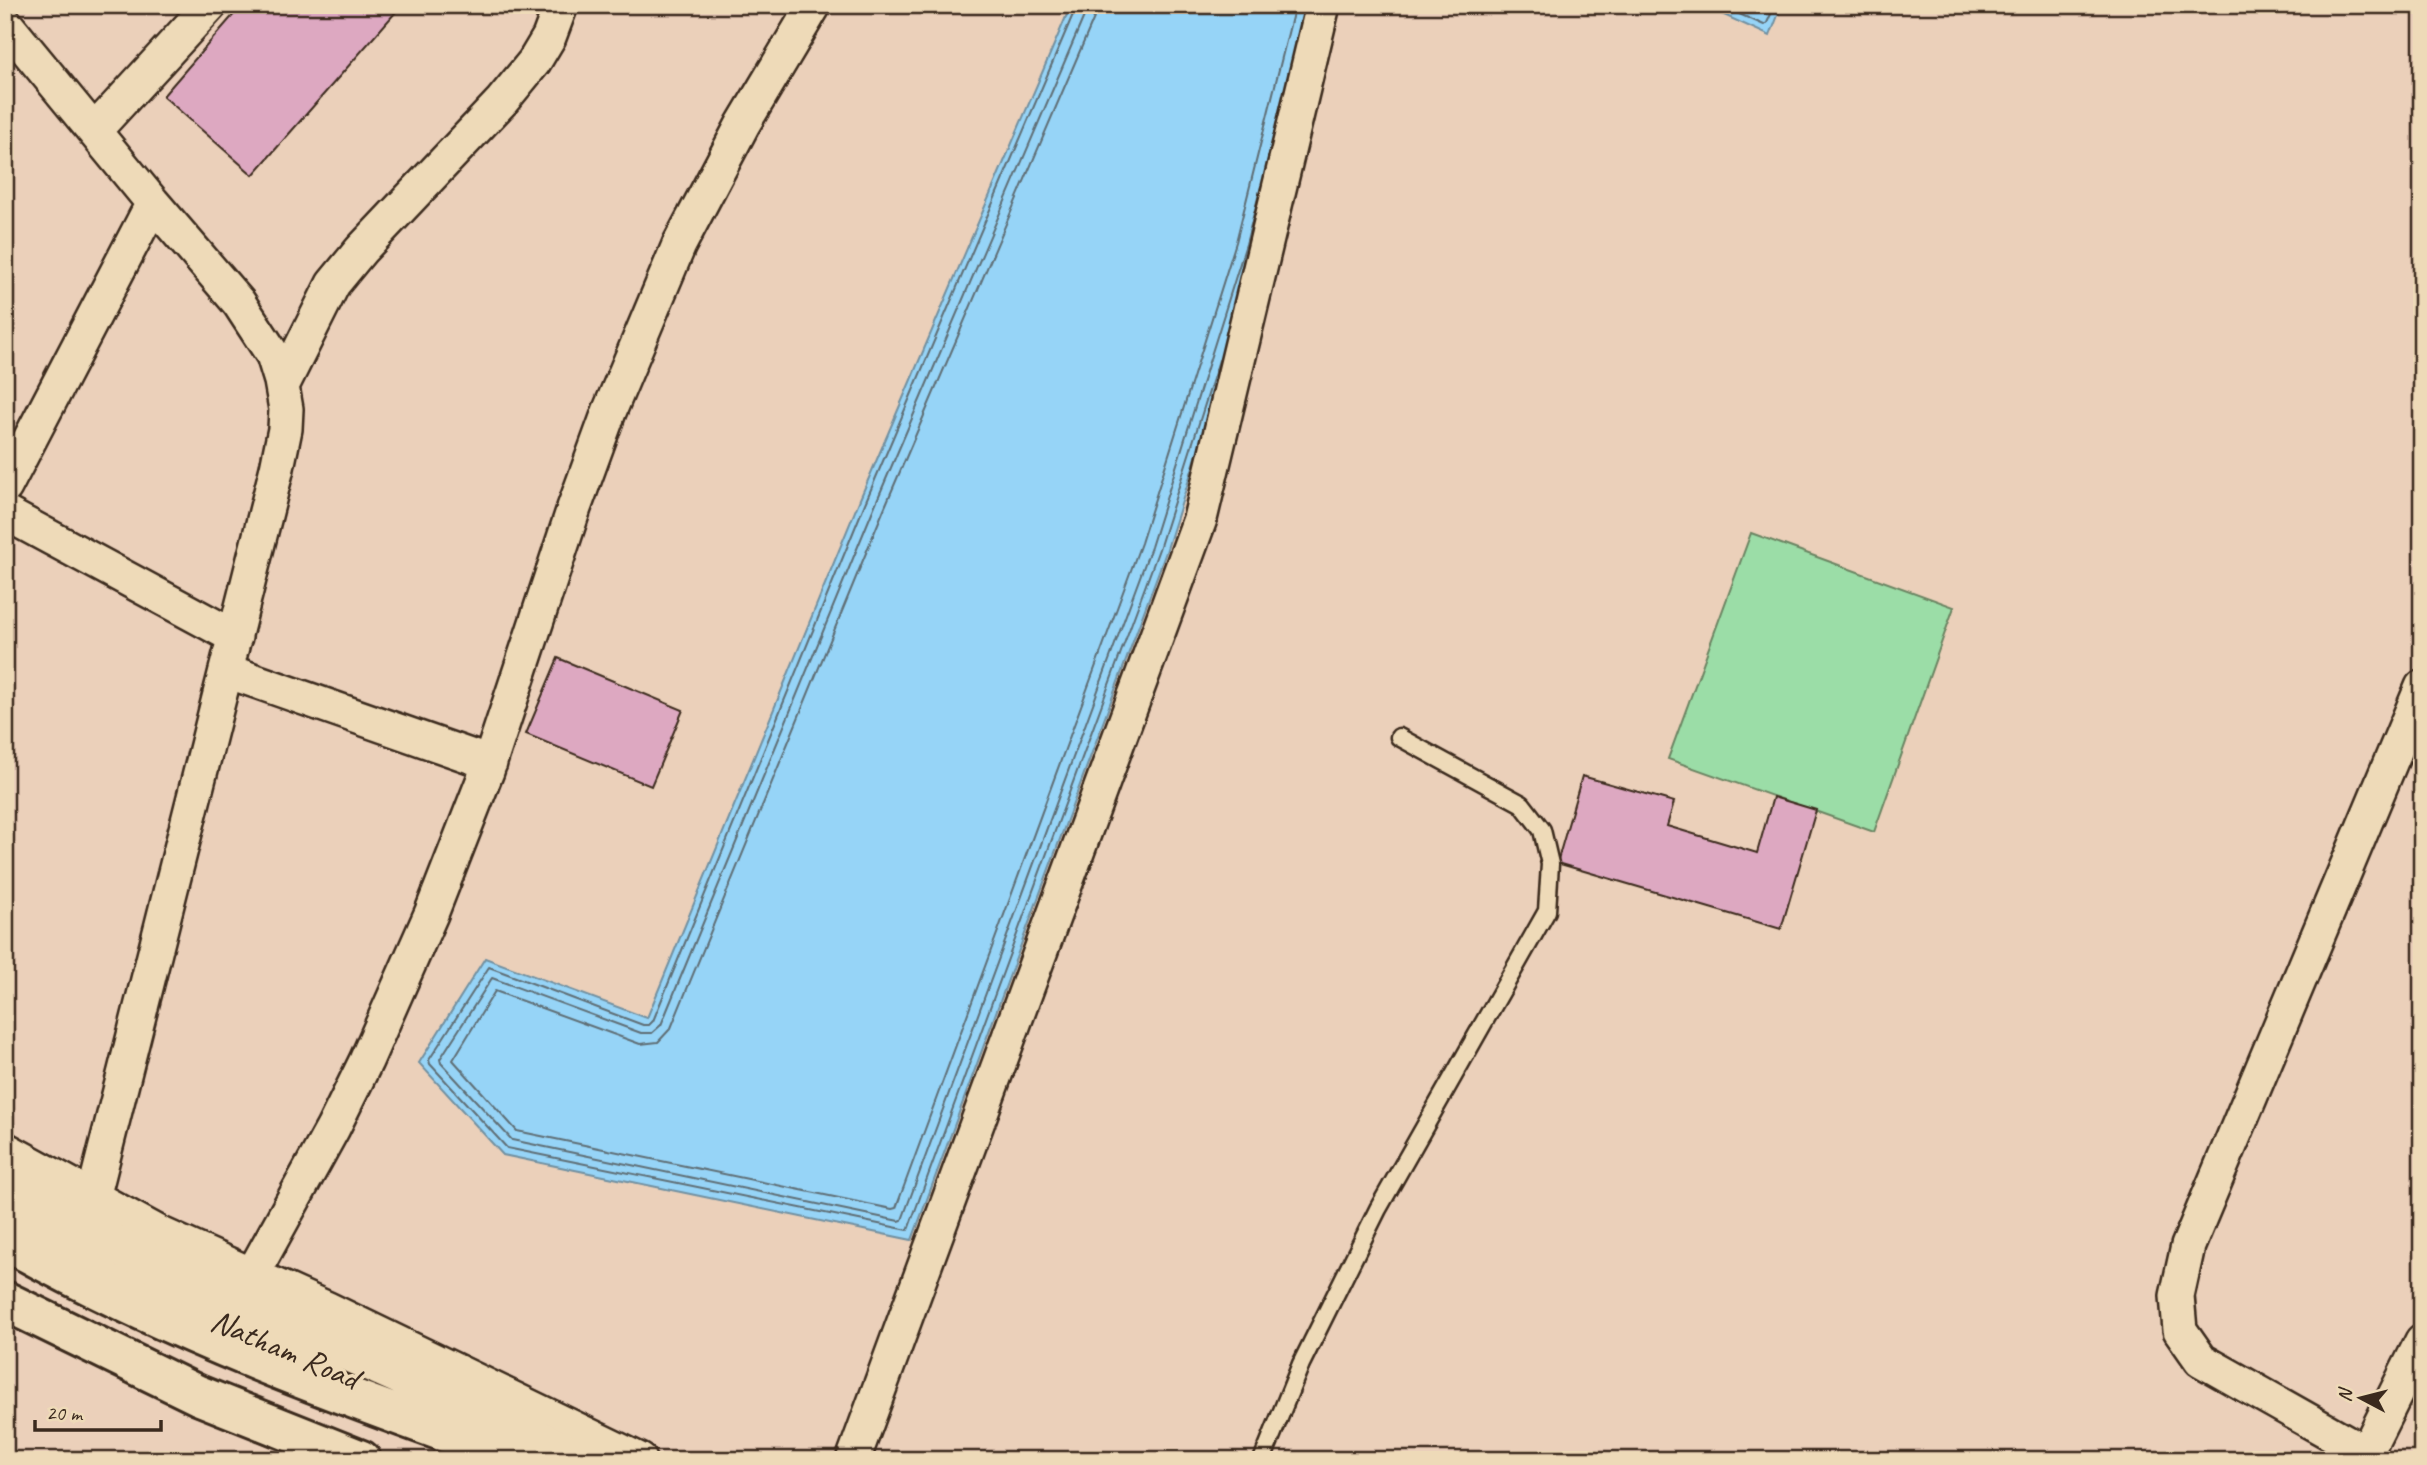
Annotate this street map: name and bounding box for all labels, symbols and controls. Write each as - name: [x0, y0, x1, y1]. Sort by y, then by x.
- street label: Natham Road: [205, 1299, 370, 1401]
- north arrow: [2326, 1364, 2396, 1434]
- text: N: [2332, 1386, 2358, 1403]
- scale bar: [35, 1388, 161, 1432]
- text: 20 m: [46, 1400, 84, 1426]

